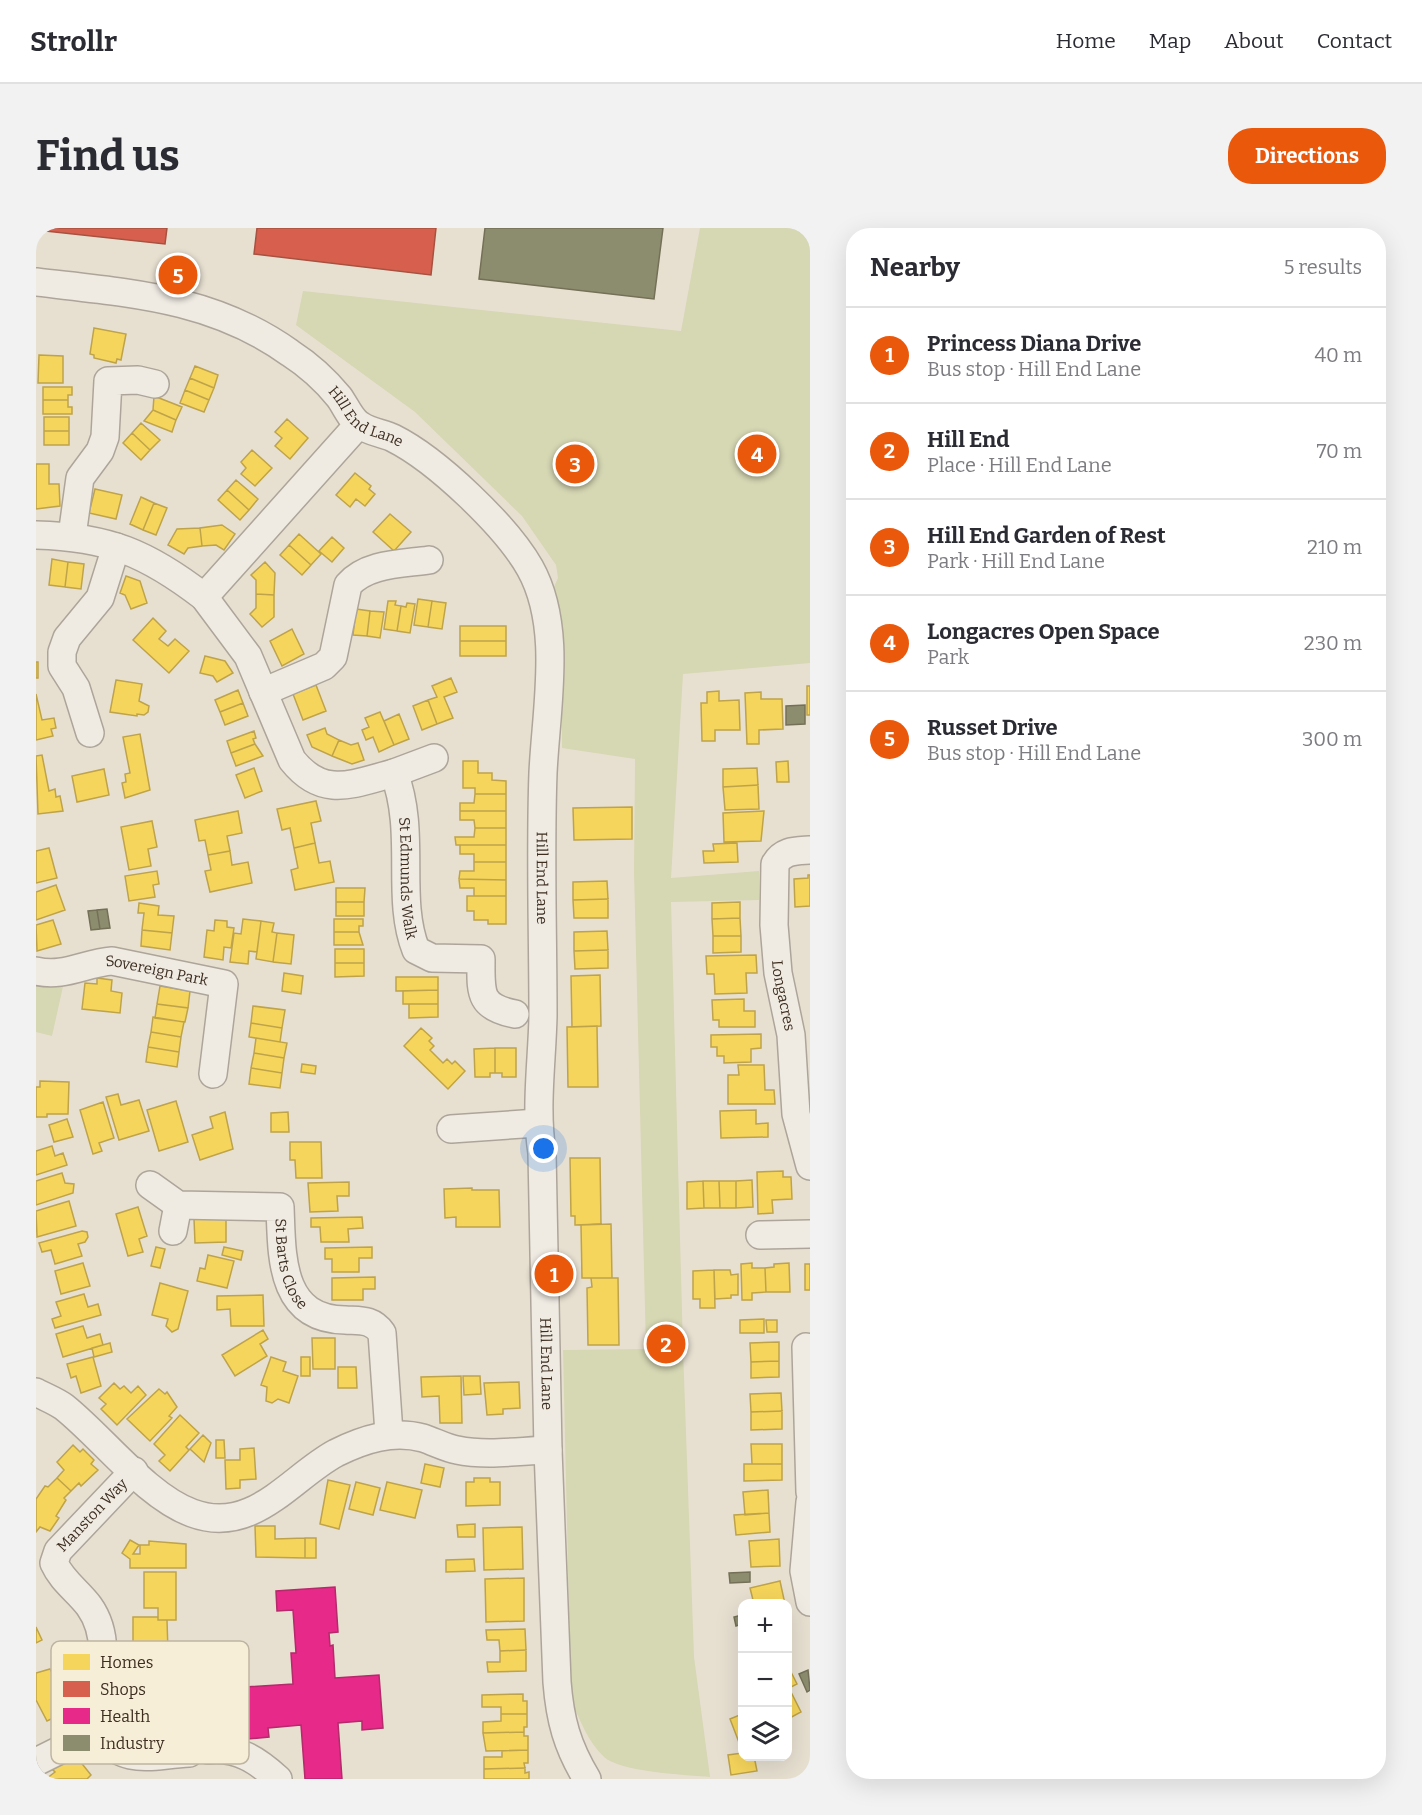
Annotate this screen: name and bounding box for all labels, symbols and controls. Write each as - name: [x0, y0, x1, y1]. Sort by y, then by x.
- text: Strollr: [30, 25, 117, 58]
- text: Home: [1056, 28, 1116, 54]
- text: Map: [1149, 28, 1191, 54]
- text: About: [1224, 28, 1284, 54]
- text: Contact: [1317, 28, 1392, 54]
- button: Directions: [1228, 128, 1386, 184]
- text: Find us: [36, 131, 180, 181]
- pin: 5: [158, 252, 198, 298]
- text: Nearby: [870, 252, 960, 283]
- text: 5 results: [1284, 255, 1362, 279]
- text: Princess Diana Drive: [927, 330, 1141, 357]
- text: 1: [885, 343, 894, 367]
- text: 40 m: [1314, 343, 1362, 367]
- text: Bus stop · Hill End Lane: [927, 357, 1141, 381]
- street label: Hill End Lane: [325, 382, 406, 451]
- text: Hill End: [927, 426, 1010, 453]
- pin: 4: [738, 432, 776, 476]
- text: 2: [884, 439, 895, 463]
- text: 70 m: [1316, 439, 1362, 463]
- pin: 3: [556, 442, 594, 486]
- text: Place · Hill End Lane: [927, 453, 1112, 477]
- text: Hill End Garden of Rest: [927, 522, 1166, 549]
- text: 3: [884, 535, 895, 559]
- text: 210 m: [1307, 535, 1362, 559]
- text: Park · Hill End Lane: [927, 549, 1105, 573]
- text: Longacres Open Space: [927, 618, 1160, 645]
- text: 4: [883, 631, 896, 655]
- text: 230 m: [1304, 631, 1362, 655]
- text: Park: [927, 645, 969, 669]
- text: Russet Drive: [927, 714, 1058, 741]
- text: 5: [884, 727, 895, 751]
- text: 300 m: [1302, 727, 1362, 751]
- text: Bus stop · Hill End Lane: [927, 741, 1141, 765]
- street label: St Edmunds Walk: [395, 816, 421, 942]
- street label: Hill End Lane: [533, 832, 551, 924]
- street label: Sovereign Park: [105, 952, 210, 990]
- street label: Longacres: [768, 959, 799, 1033]
- your location: [529, 1134, 558, 1163]
- street label: St Barts Close: [271, 1218, 311, 1313]
- pin: 1: [534, 1252, 574, 1296]
- street label: Hill End Lane: [536, 1317, 556, 1410]
- pin: 2: [646, 1322, 686, 1366]
- street label: Manston Way: [53, 1475, 131, 1555]
- map controls: [738, 1599, 792, 1761]
- button: +: [738, 1599, 792, 1653]
- legend: [51, 1641, 249, 1764]
- text: Homes: [100, 1653, 153, 1672]
- button: −: [738, 1653, 792, 1707]
- text: Shops: [100, 1680, 146, 1699]
- text: Health: [100, 1707, 150, 1726]
- button: layers: [738, 1707, 792, 1761]
- text: Industry: [100, 1734, 165, 1753]

